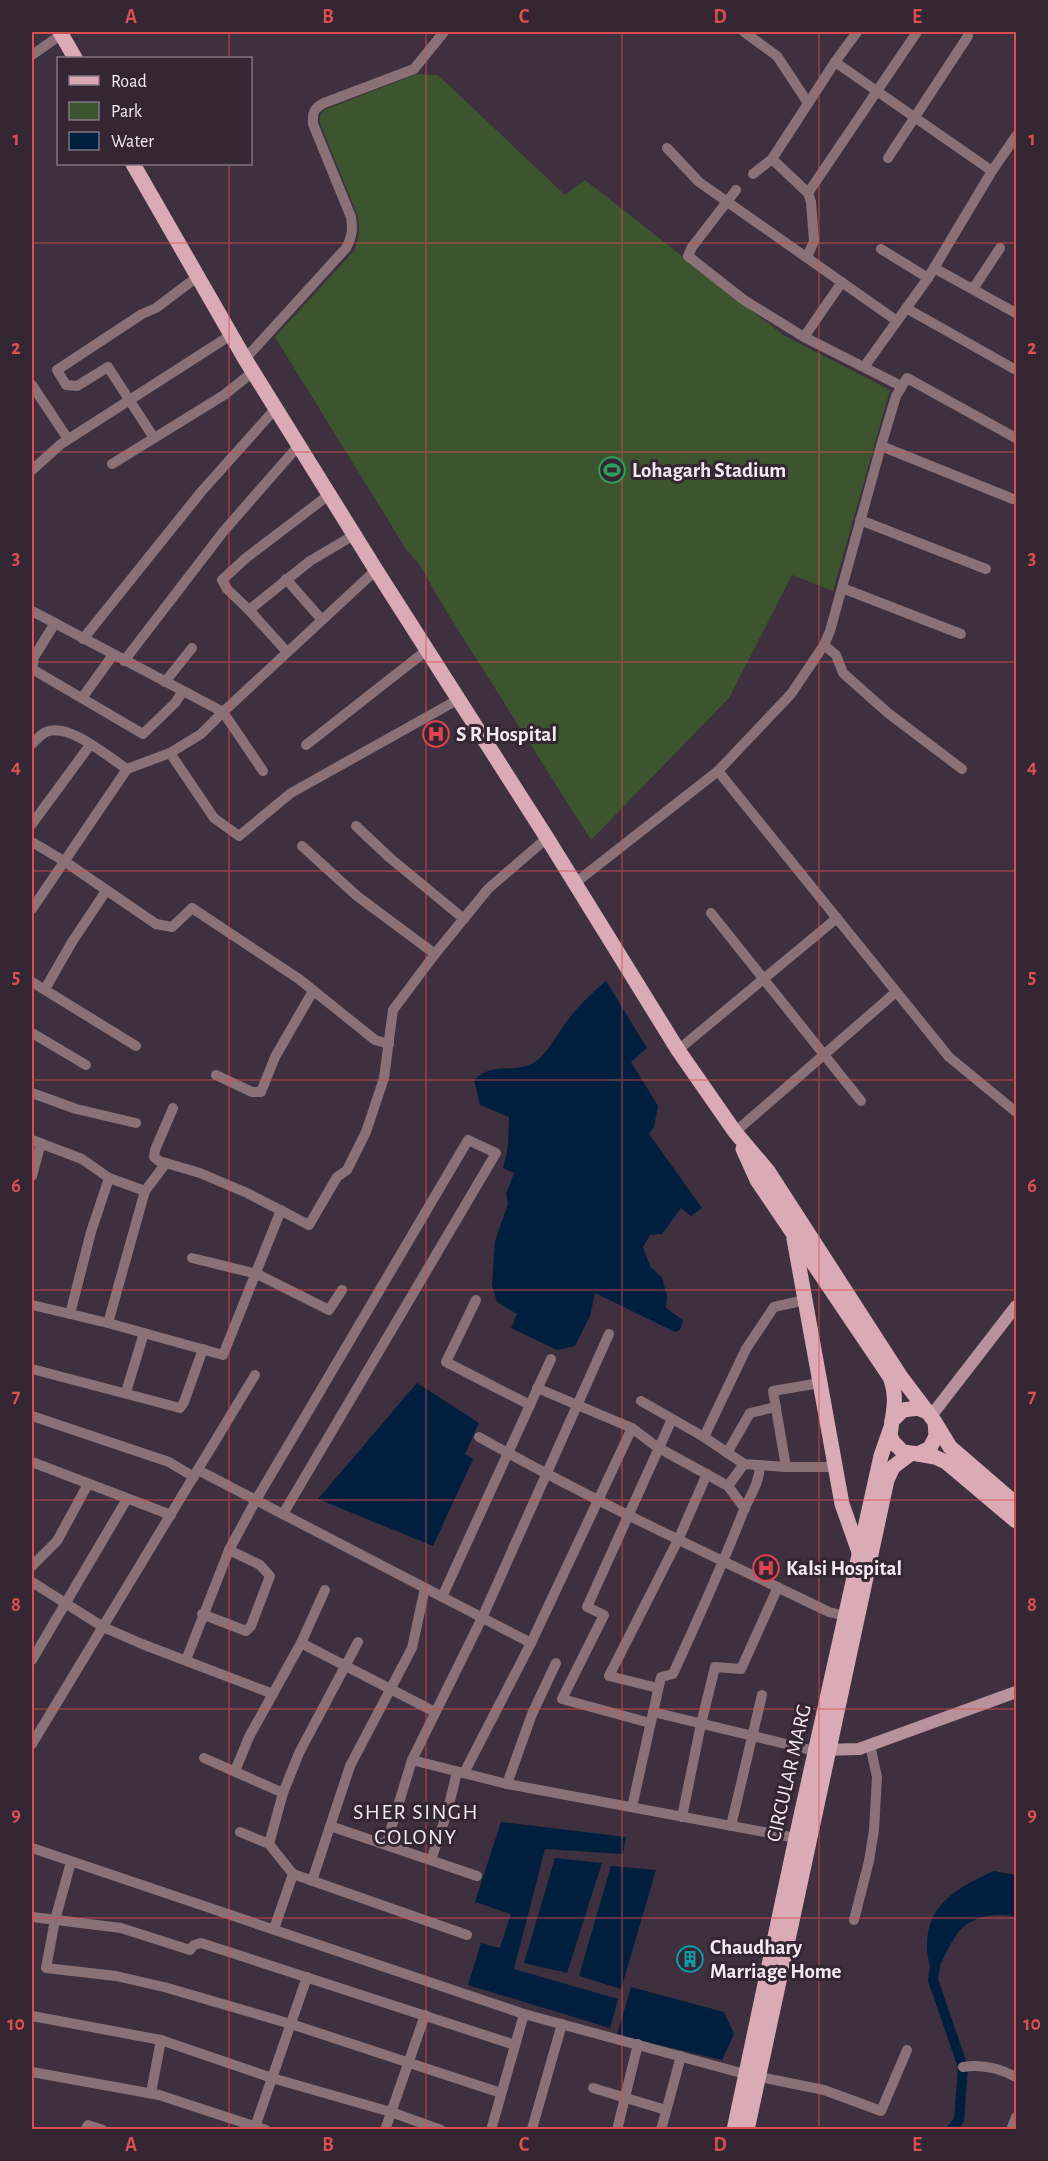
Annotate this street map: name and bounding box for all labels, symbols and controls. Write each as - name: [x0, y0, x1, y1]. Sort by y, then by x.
- text: A: [125, 7, 137, 27]
- text: B: [322, 7, 334, 27]
- text: C: [519, 7, 530, 27]
- text: D: [713, 7, 727, 27]
- text: E: [912, 7, 922, 27]
- legend: [57, 57, 252, 165]
- text: Road: [111, 73, 147, 91]
- text: Park: [111, 103, 143, 121]
- text: 1: [12, 129, 20, 149]
- text: 1: [1028, 129, 1036, 149]
- text: Water: [111, 133, 154, 151]
- text: 2: [11, 338, 21, 358]
- text: 2: [1027, 338, 1037, 358]
- sports icon: Lohagarh Stadium: [597, 455, 627, 485]
- place label: Lohagarh Stadium: [632, 460, 786, 481]
- text: 3: [12, 548, 20, 568]
- text: 3: [1028, 548, 1036, 568]
- hospital icon: S R Hospital: [421, 719, 451, 749]
- place label: S R Hospital: [456, 724, 557, 745]
- text: 4: [11, 757, 21, 777]
- text: 4: [1027, 757, 1037, 777]
- text: 5: [12, 967, 20, 987]
- text: 5: [1028, 967, 1036, 987]
- text: 6: [11, 1176, 21, 1196]
- text: 6: [1027, 1176, 1037, 1196]
- text: 7: [12, 1386, 21, 1406]
- text: 7: [1028, 1386, 1037, 1406]
- hospital icon: Kalsi Hospital: [751, 1553, 781, 1583]
- place label: Kalsi Hospital: [786, 1558, 902, 1579]
- text: 8: [11, 1595, 21, 1615]
- text: 8: [1027, 1595, 1037, 1615]
- street label: CIRCULAR MARG: [763, 1702, 815, 1844]
- district label: SHER SINGH COLONY: [353, 1801, 479, 1848]
- text: 9: [11, 1805, 21, 1825]
- text: 9: [1027, 1805, 1037, 1825]
- place label: Chaudhary Marriage Home: [710, 1937, 842, 1982]
- building icon: Chaudhary Marriage Home: [675, 1944, 705, 1974]
- text: 10: [7, 2014, 25, 2034]
- text: 10: [1023, 2014, 1041, 2034]
- text: A: [125, 2135, 137, 2155]
- text: B: [322, 2135, 334, 2155]
- text: C: [519, 2135, 530, 2155]
- text: D: [713, 2135, 727, 2155]
- text: E: [912, 2135, 922, 2155]

